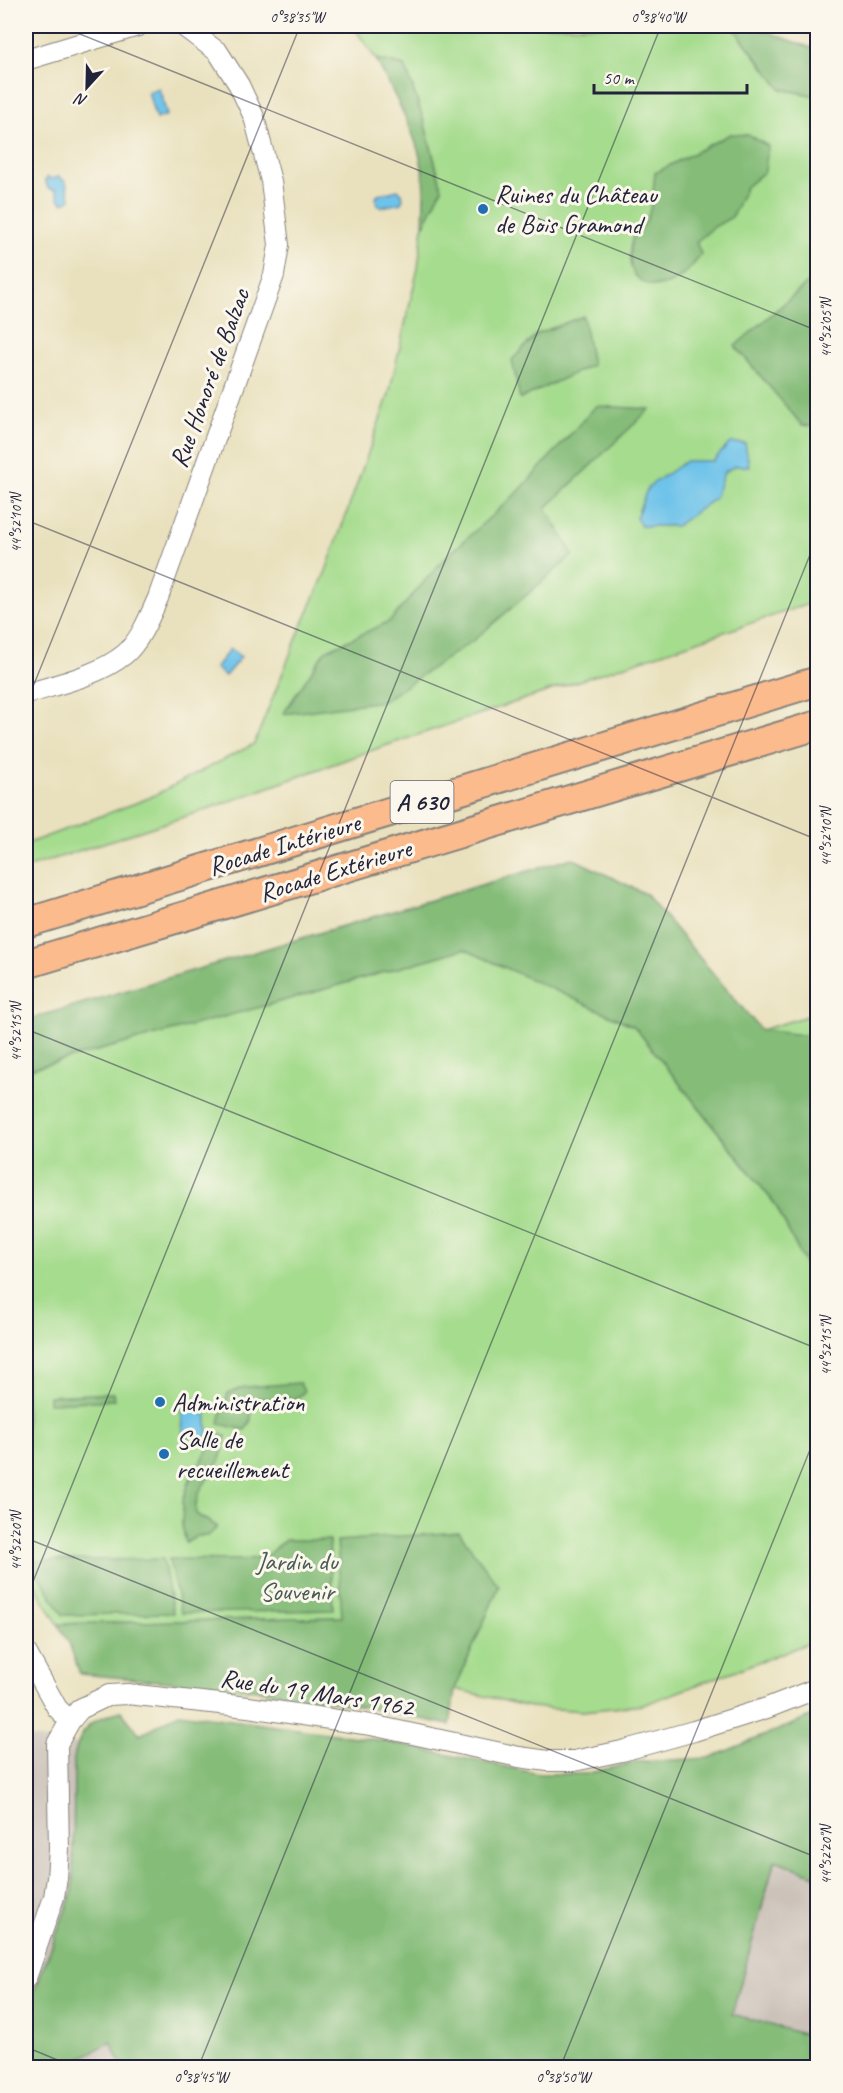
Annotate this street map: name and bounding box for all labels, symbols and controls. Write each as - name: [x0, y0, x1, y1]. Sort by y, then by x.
- text: 0°38'35"W: [270, 8, 327, 27]
- text: 0°38'40"W: [631, 8, 688, 27]
- north arrow: [57, 57, 117, 117]
- scale bar: [594, 57, 747, 95]
- text: 50 m: [603, 67, 636, 89]
- text: N: [71, 88, 90, 111]
- place label: Ruines du Château de Bois Gramond: [495, 178, 658, 241]
- marker: Ruines du Château de Bois Gramond: [476, 202, 490, 216]
- street label: Rue Honoré de Balzac: [162, 283, 258, 472]
- text: 44°52'05"N: [817, 295, 836, 358]
- text: 44°52'10"N: [7, 490, 26, 553]
- road number: A 630: [390, 781, 454, 823]
- text: 44°52'10"N: [817, 804, 836, 867]
- street label: Rocade Intérieure: [204, 805, 366, 883]
- street label: Rocade Extérieure: [255, 831, 418, 909]
- text: 44°52'15"N: [7, 999, 26, 1062]
- text: 44°52'15"N: [817, 1313, 836, 1376]
- place label: Administration: [172, 1386, 305, 1419]
- marker: Administration: [153, 1395, 167, 1409]
- place label: Salle de recueillement: [176, 1423, 290, 1486]
- marker: Salle de recueillement: [157, 1447, 171, 1461]
- text: 44°52'20"N: [7, 1508, 26, 1571]
- park label: Jardin du Souvenir: [254, 1545, 339, 1608]
- street label: Rue du 19 Mars 1962: [218, 1661, 418, 1724]
- text: 44°52'20"N: [817, 1822, 836, 1885]
- text: 0°38'45"W: [174, 2068, 231, 2087]
- text: 0°38'50"W: [536, 2068, 593, 2087]

